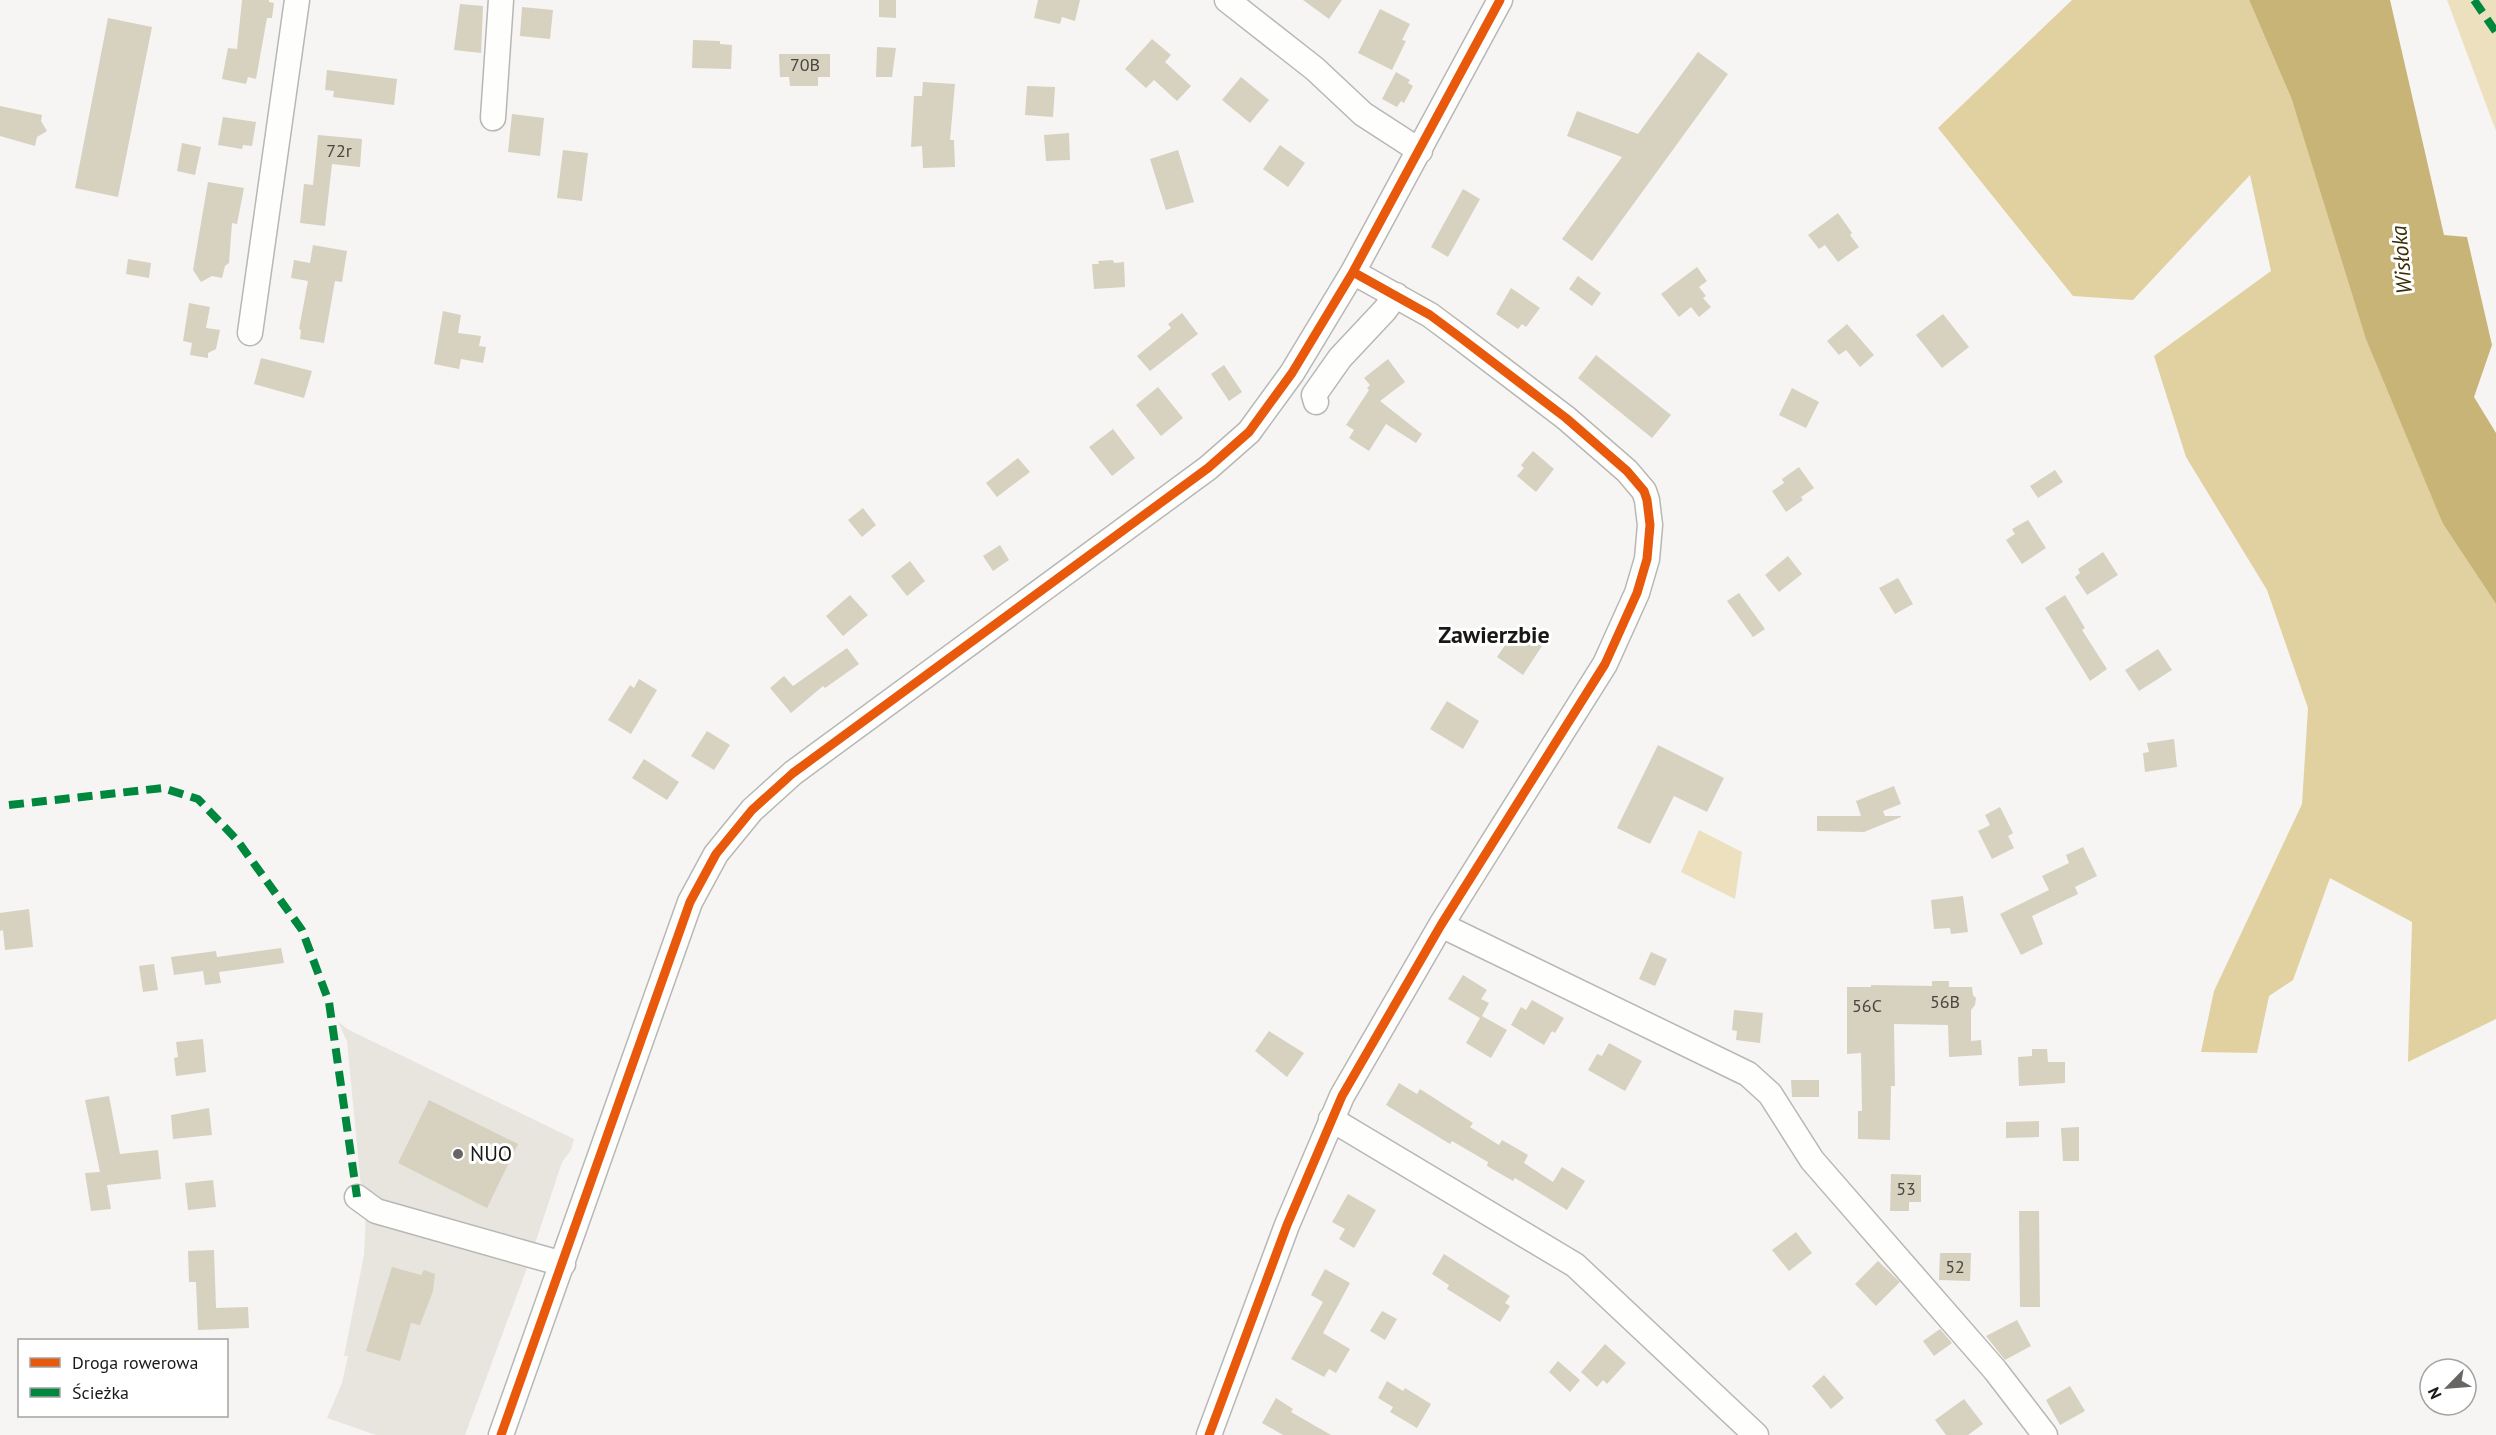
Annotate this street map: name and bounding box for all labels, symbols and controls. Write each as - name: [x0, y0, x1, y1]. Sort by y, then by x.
- house number: 70B: [790, 53, 820, 76]
- house number: 72r: [326, 139, 352, 162]
- water label: Wisłoka: [2384, 224, 2418, 295]
- district label: Zawierzbie: [1438, 619, 1550, 650]
- house number: 56B: [1930, 990, 1960, 1013]
- house number: 56C: [1852, 994, 1882, 1017]
- place label: NUO: [470, 1140, 512, 1167]
- marker: NUO: [451, 1147, 465, 1161]
- house number: 53: [1896, 1177, 1916, 1200]
- house number: 52: [1945, 1255, 1965, 1278]
- legend: [18, 1339, 228, 1417]
- text: Droga rowerowa: [72, 1351, 198, 1374]
- north arrow: [2418, 1357, 2478, 1417]
- text: Ścieżka: [72, 1381, 129, 1404]
- text: N: [2423, 1384, 2446, 1402]

